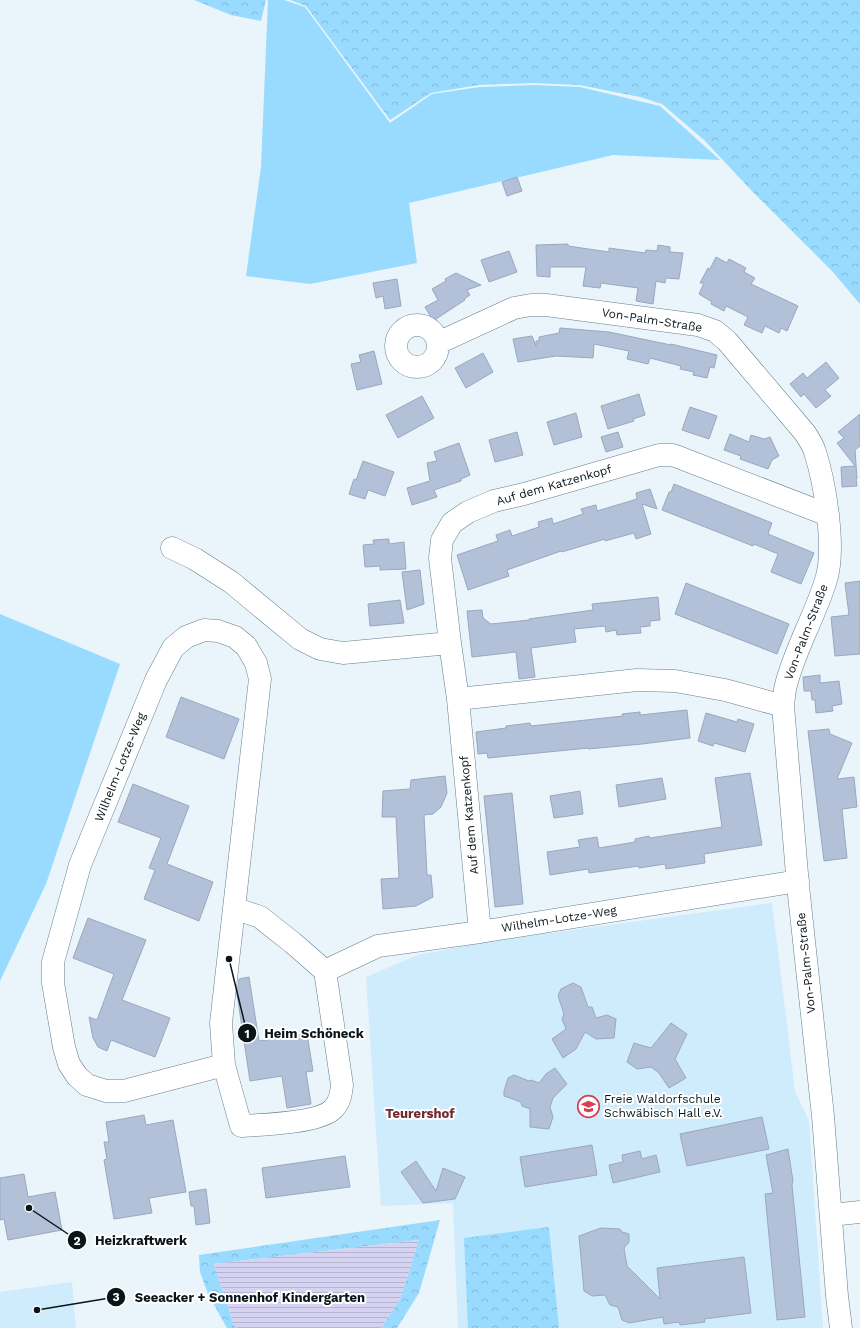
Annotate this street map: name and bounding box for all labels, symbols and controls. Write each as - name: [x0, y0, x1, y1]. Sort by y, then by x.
- street label: Von-Palm-Straße: [601, 305, 703, 335]
- street label: Auf dem Katzenkopf: [495, 462, 614, 508]
- street label: Von-Palm-Straße: [781, 582, 831, 682]
- street label: Wilhelm-Lotze-Weg: [92, 710, 149, 824]
- street label: Auf dem Katzenkopf: [457, 755, 481, 875]
- street label: Wilhelm-Lotze-Weg: [500, 903, 618, 935]
- street label: Von-Palm-Straße: [794, 912, 818, 1014]
- callout: Heim Schöneck: [237, 1021, 372, 1046]
- text: Heim Schöneck: [264, 1026, 365, 1041]
- text: 1: [244, 1027, 250, 1041]
- place label: Freie Waldorfschule Schwäbisch Hall e.V.: [604, 1092, 723, 1120]
- school or university icon: Freie Waldorfschule Schwäbisch Hall e.V.: [575, 1093, 601, 1119]
- district label: Teurershof: [385, 1106, 455, 1121]
- callout: Heizkraftwerk: [67, 1228, 195, 1253]
- text: Heizkraftwerk: [95, 1233, 188, 1248]
- text: 2: [73, 1234, 81, 1248]
- callout: Seeacker + Sonnenhof Kindergarten: [106, 1285, 373, 1310]
- text: 3: [112, 1290, 120, 1304]
- text: Seeacker + Sonnenhof Kindergarten: [135, 1290, 365, 1305]

